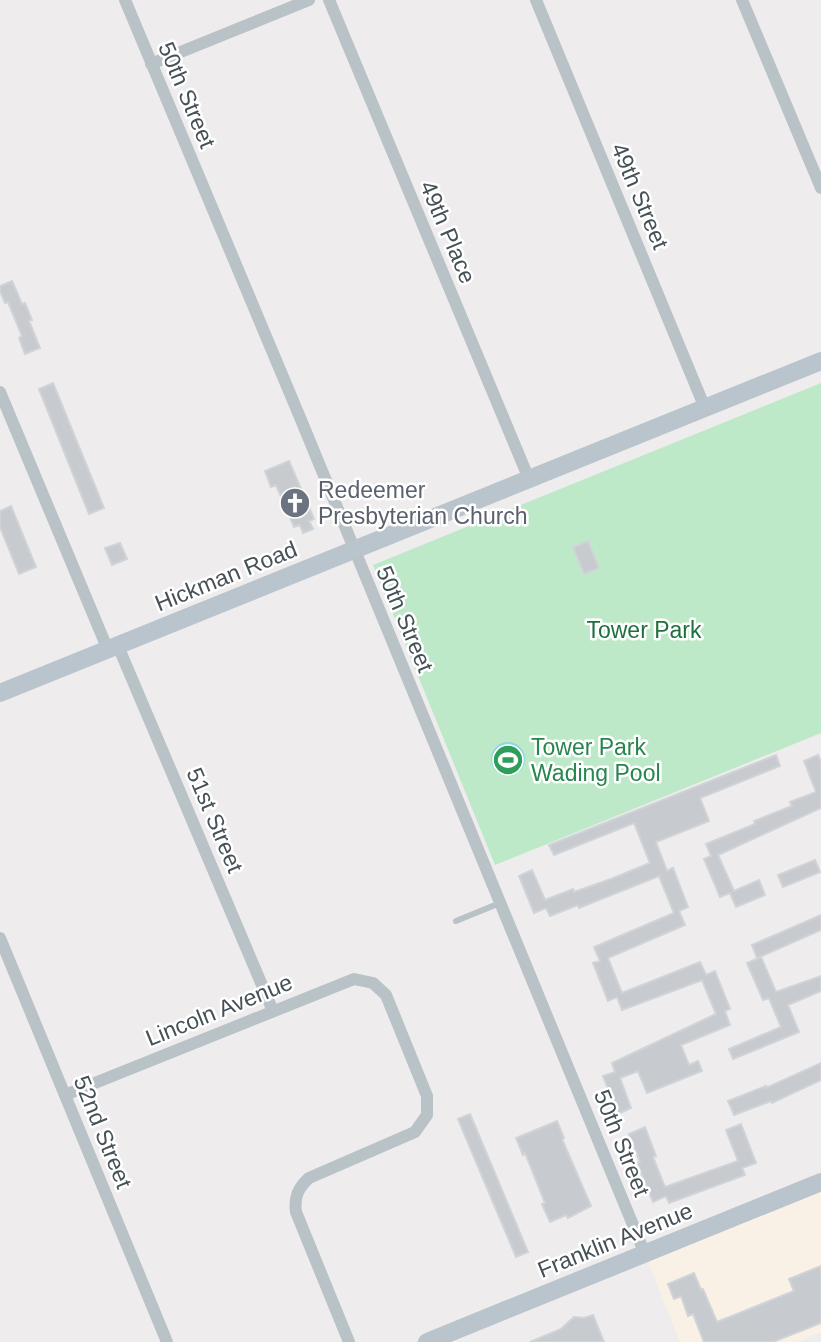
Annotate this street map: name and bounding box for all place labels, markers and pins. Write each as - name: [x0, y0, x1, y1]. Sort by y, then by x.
- place label: Redeemer Presbyterian Church: [318, 477, 528, 529]
- church icon: Redeemer Presbyterian Church: [278, 486, 312, 520]
- place label: Tower Park Wading Pool: [531, 734, 661, 786]
- sports icon: Tower Park Wading Pool: [491, 743, 525, 777]

